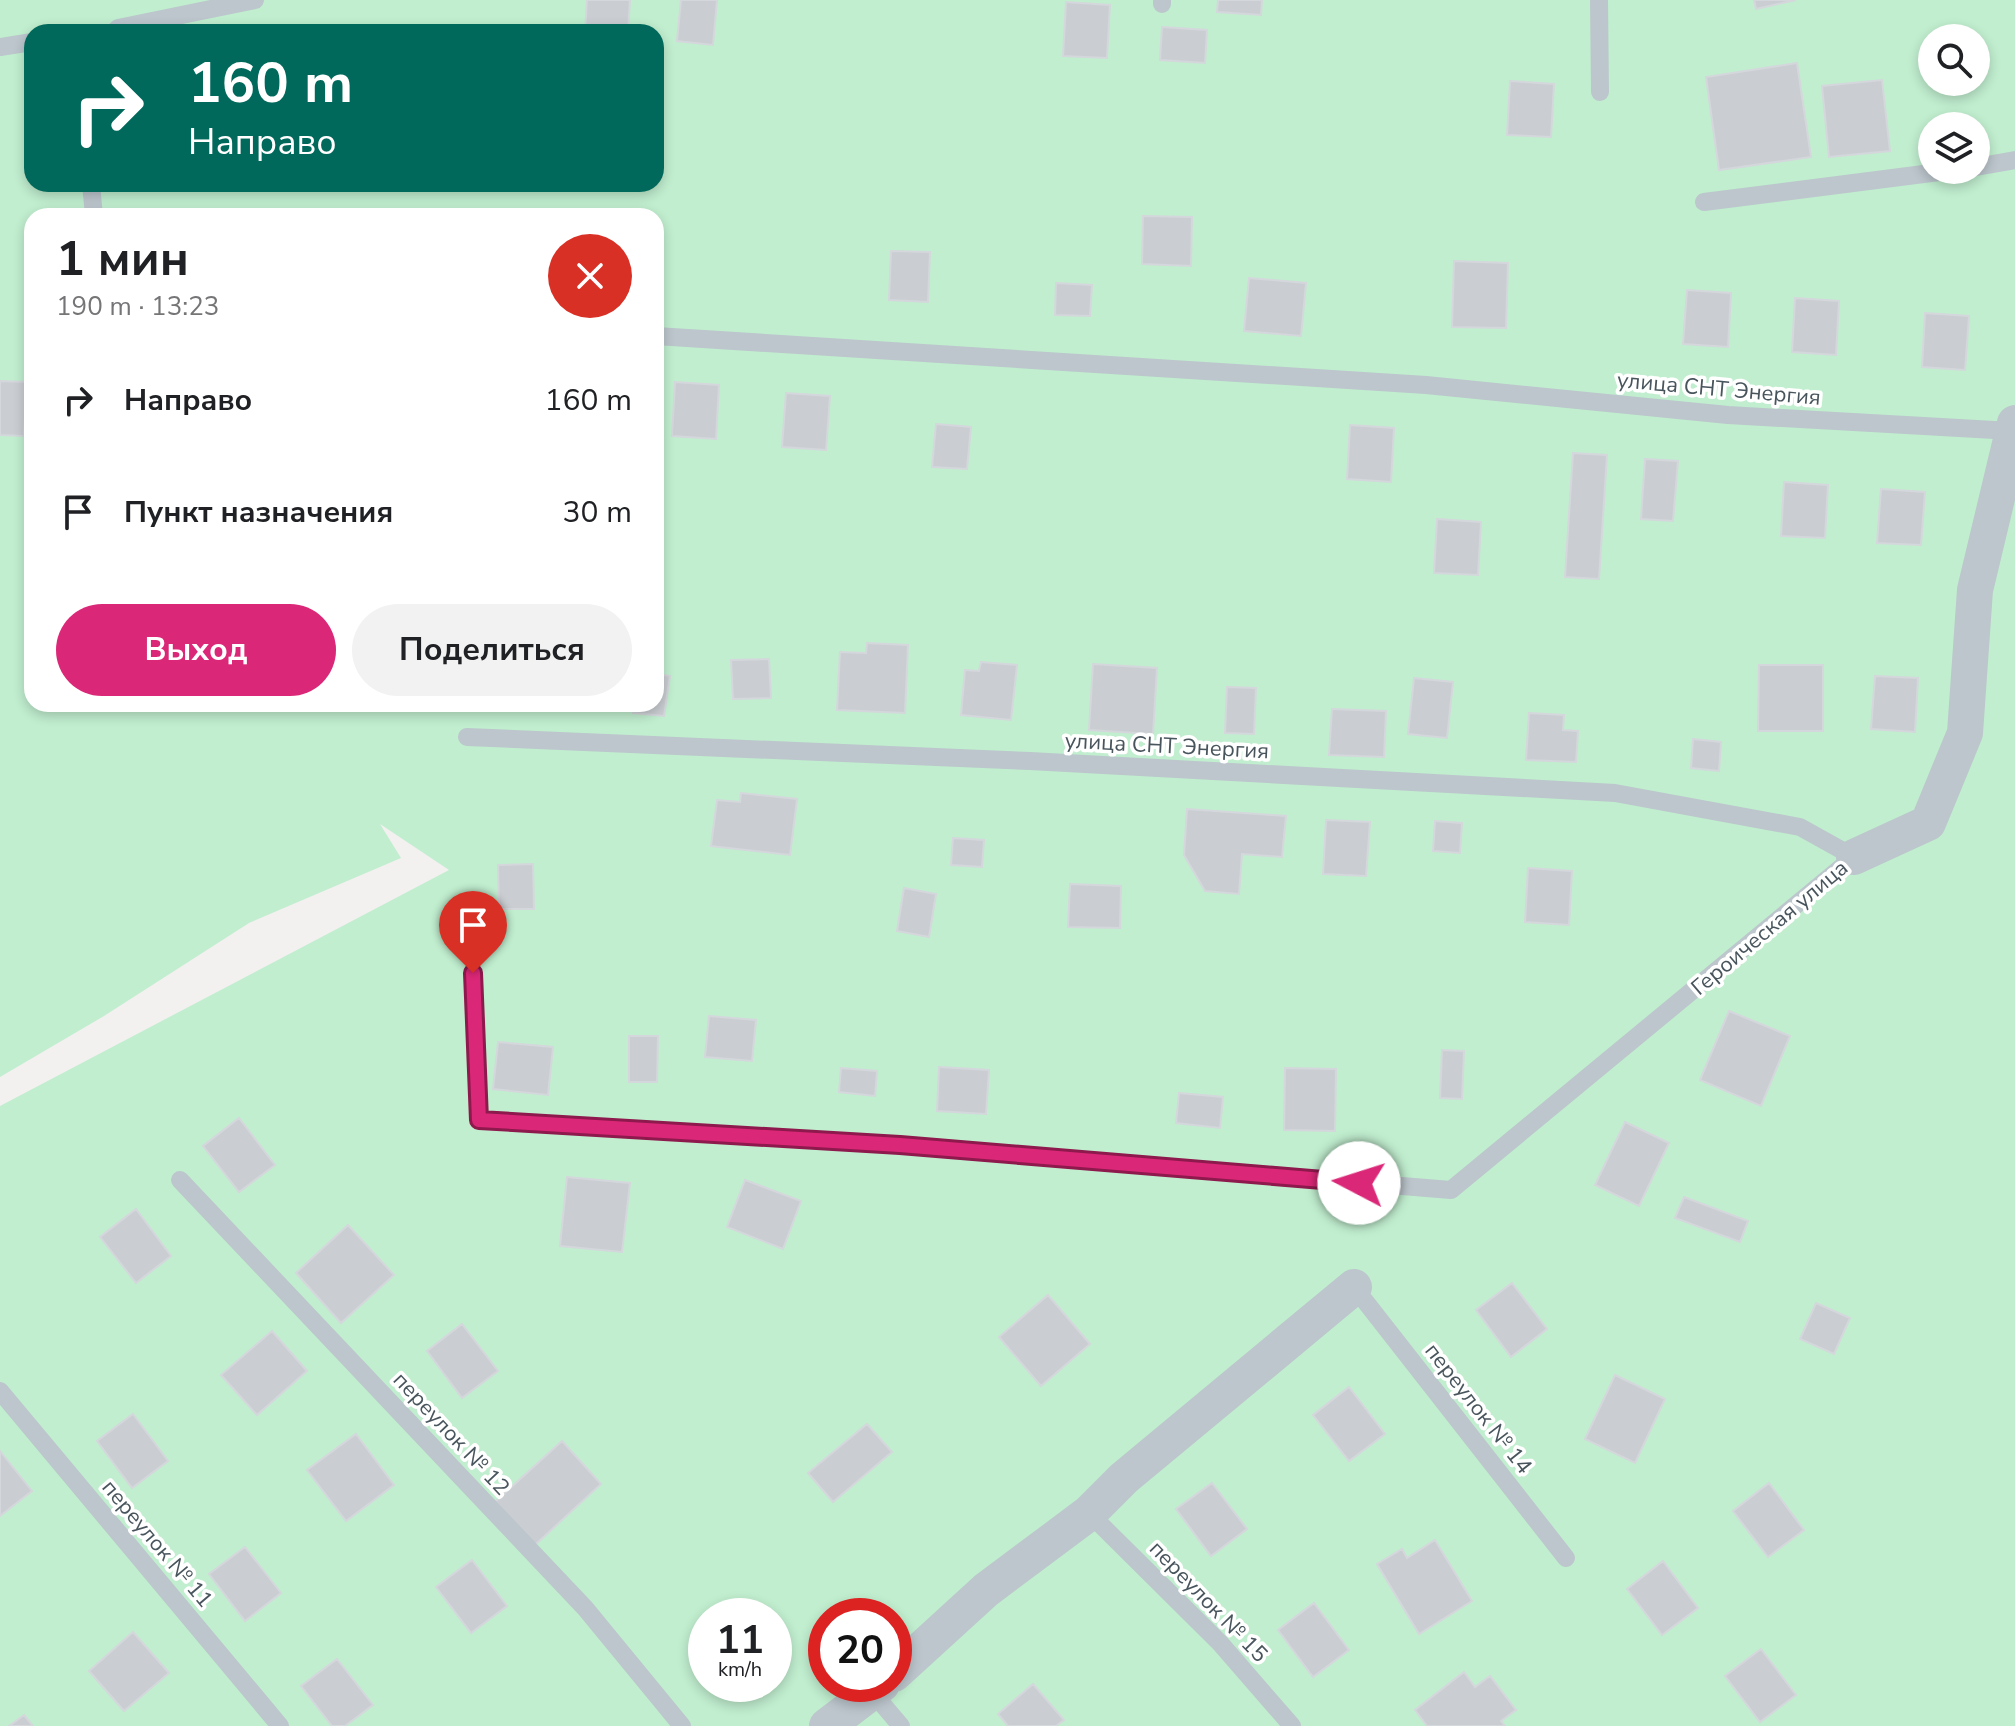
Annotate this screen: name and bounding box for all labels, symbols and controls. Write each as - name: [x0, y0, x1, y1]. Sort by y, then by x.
- map controls: [1918, 24, 1990, 184]
- button: search: [1918, 24, 1990, 96]
- text: 160 m: [188, 45, 353, 122]
- icon: right: [56, 56, 160, 160]
- button: layers: [1918, 112, 1990, 184]
- text: Направо: [188, 118, 337, 167]
- text: 1 мин: [56, 226, 189, 292]
- button: close: [548, 234, 632, 318]
- text: 190 m · 13:23: [56, 289, 219, 324]
- street label: улица СНТ Энергия: [1616, 365, 1822, 413]
- icon: right: [56, 378, 100, 422]
- text: Направо: [124, 380, 252, 421]
- text: 160 m: [545, 380, 632, 421]
- icon: arrive: [56, 490, 100, 534]
- text: Пункт назначения: [124, 492, 393, 533]
- text: 30 m: [563, 492, 632, 533]
- button: Выход: [56, 604, 336, 696]
- button: Поделиться: [352, 604, 632, 696]
- street label: улица СНТ Энергия: [1064, 726, 1270, 766]
- street label: Героическая улица: [1685, 853, 1854, 1002]
- pin: [439, 891, 507, 973]
- icon: arrive: [451, 903, 495, 947]
- position arrow: [1317, 1141, 1401, 1225]
- street label: переулок № 14: [1418, 1337, 1539, 1480]
- street label: переулок № 12: [386, 1365, 516, 1502]
- street label: переулок № 11: [95, 1473, 220, 1614]
- street label: переулок № 15: [1142, 1534, 1274, 1669]
- speed limit sign: 20: [808, 1598, 912, 1702]
- text: 11: [716, 1613, 764, 1667]
- text: km/h: [718, 1656, 762, 1683]

